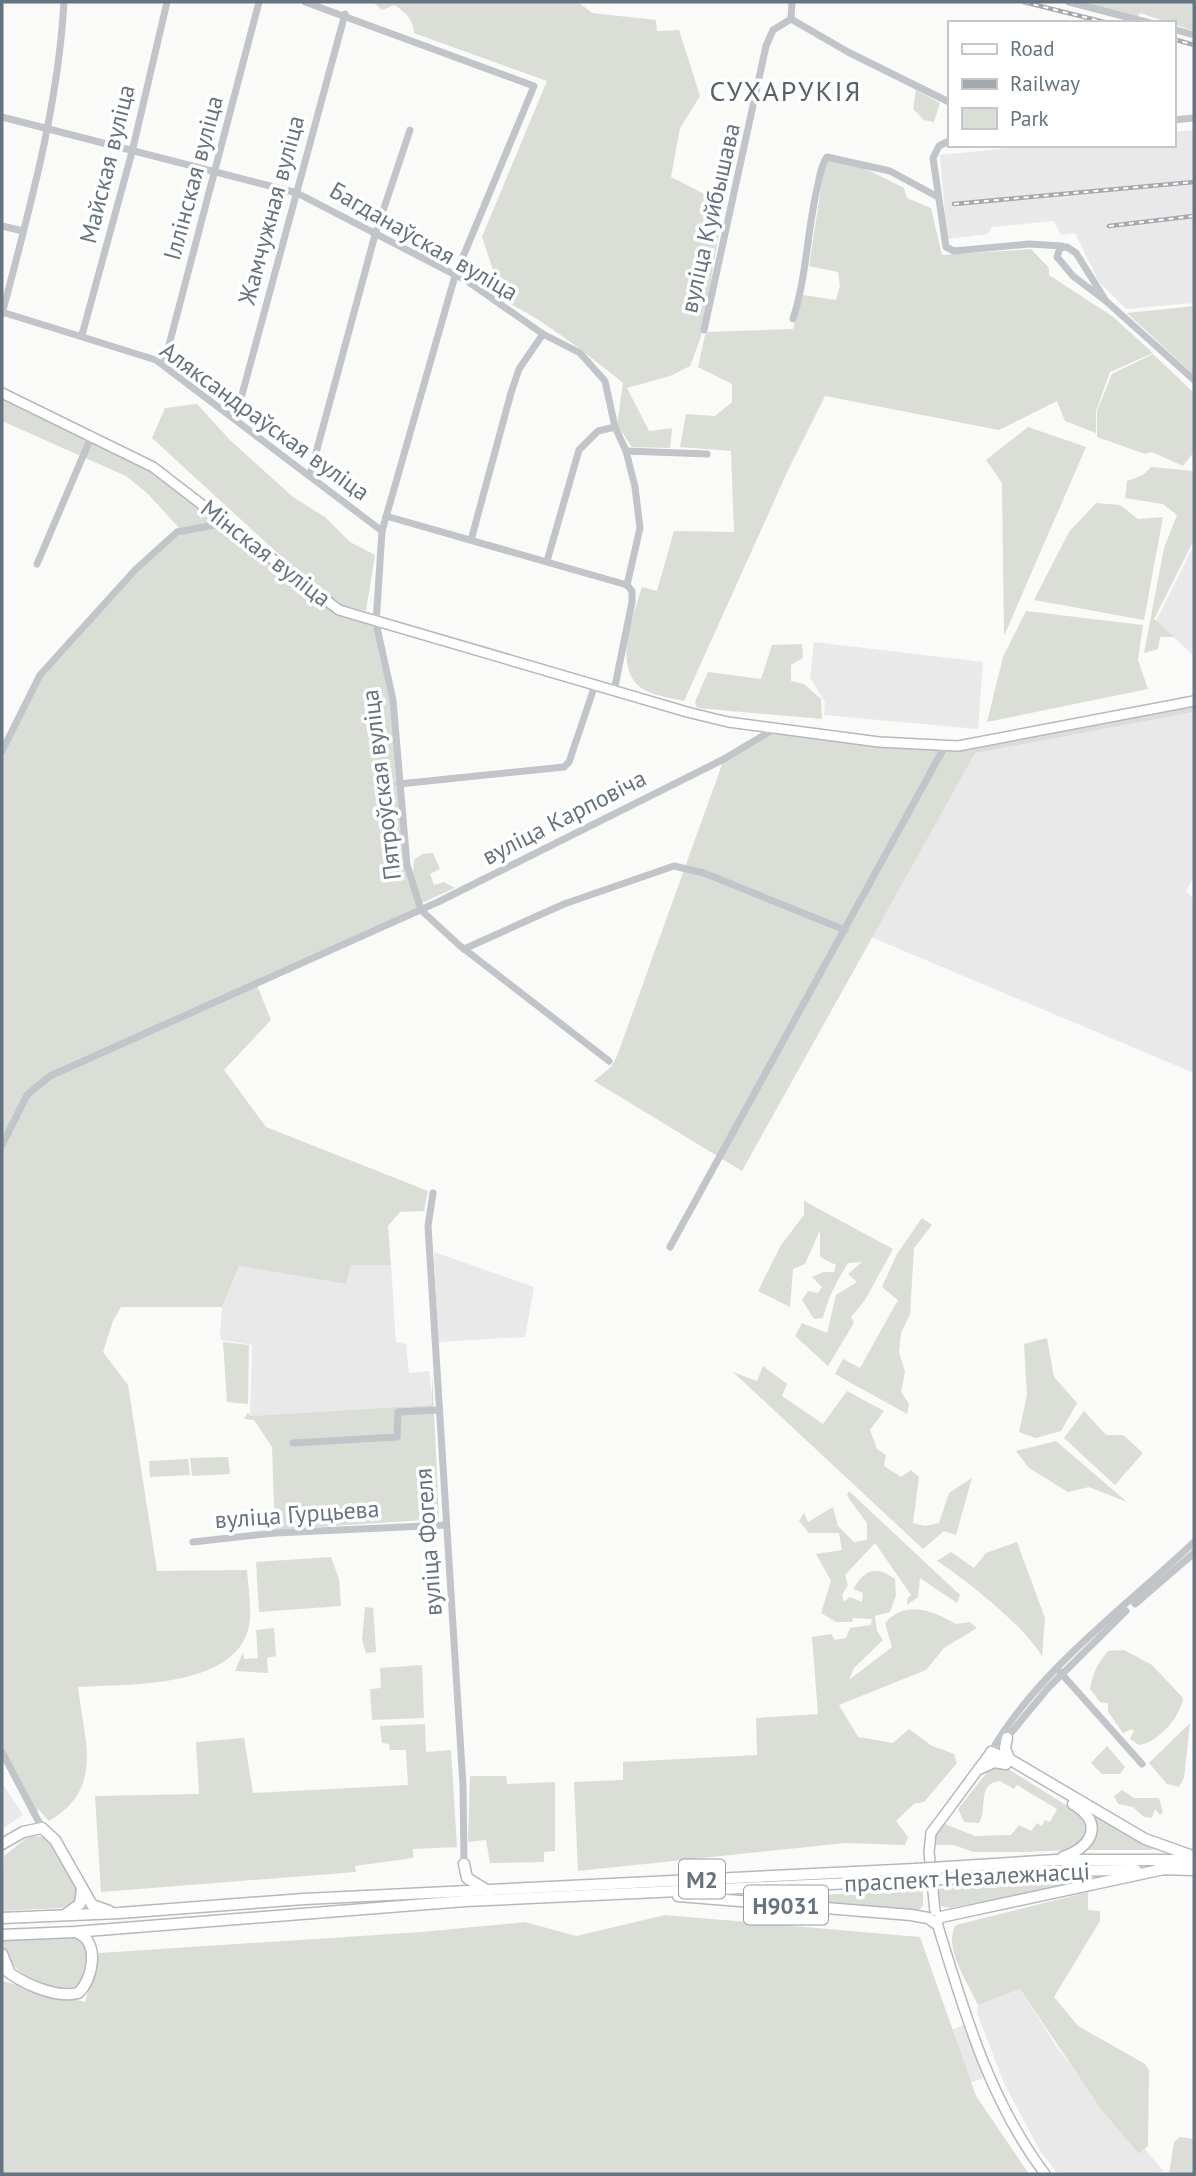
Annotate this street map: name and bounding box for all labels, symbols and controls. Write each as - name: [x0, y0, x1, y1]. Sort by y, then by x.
- legend: [948, 21, 1175, 147]
- text: Road: [1010, 35, 1054, 62]
- text: Railway: [1010, 70, 1080, 97]
- district label: СУХАРУКІЯ: [709, 72, 863, 109]
- street label: Майская вуліца: [72, 81, 142, 247]
- street label: Іллінская вуліца: [156, 92, 230, 264]
- text: Park: [1010, 105, 1049, 132]
- street label: Жамчужная вуліца: [231, 112, 311, 309]
- street label: вуліца Куйбышава: [673, 120, 747, 316]
- street label: Багданаўская вуліца: [324, 174, 524, 308]
- street label: Аляксандраўская вуліца: [154, 335, 376, 507]
- street label: Мінская вуліца: [195, 493, 337, 613]
- street label: Пятроўская вуліца: [354, 688, 408, 882]
- street label: вуліца Карповіча: [477, 762, 651, 872]
- street label: вуліца Фогеля: [407, 1467, 449, 1617]
- street label: вуліца Гурцьева: [214, 1493, 380, 1535]
- street label: праспект Незалежнасці: [843, 1855, 1091, 1899]
- road number: М2: [679, 1860, 725, 1898]
- road number: Н9031: [744, 1886, 828, 1924]

